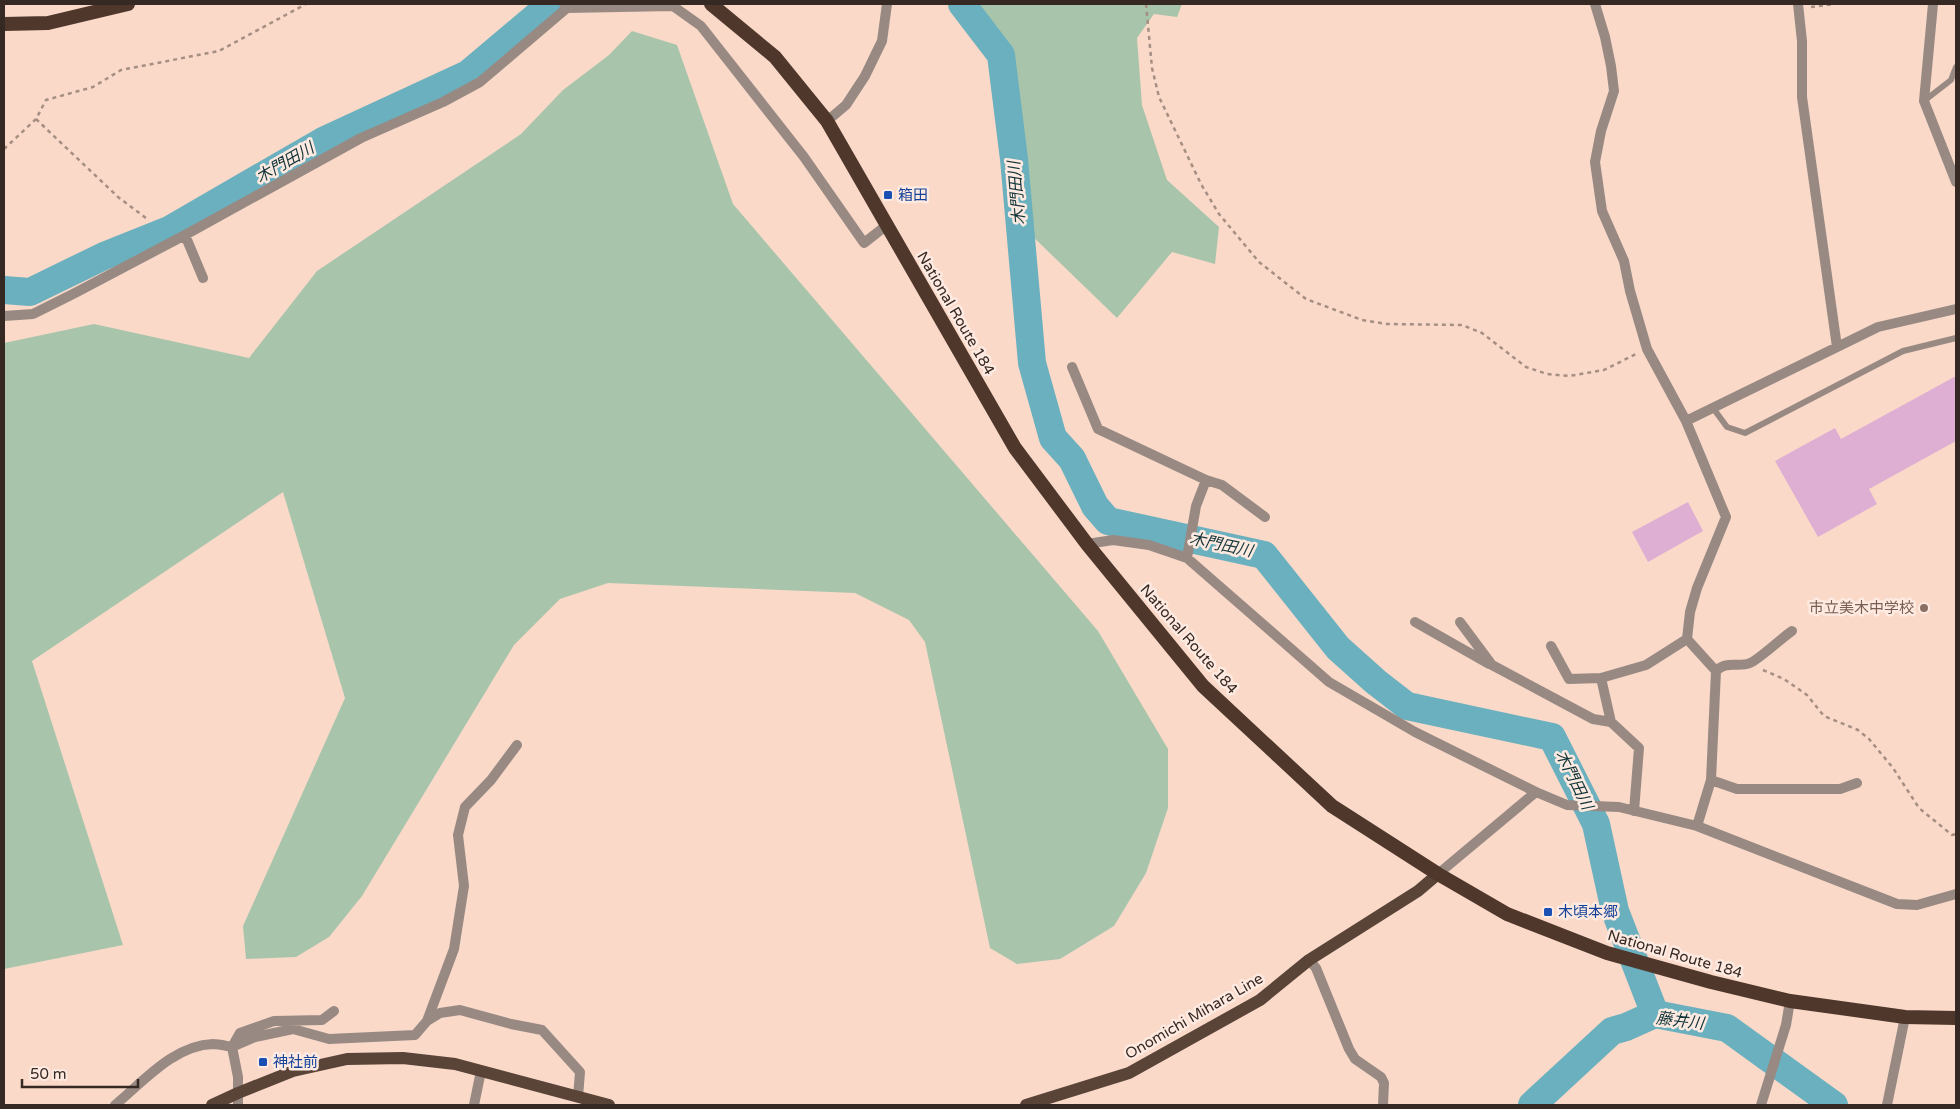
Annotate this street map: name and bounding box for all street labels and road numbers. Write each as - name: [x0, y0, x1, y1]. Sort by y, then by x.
- street label: National Route 184: [913, 248, 999, 378]
- street label: National Route 184: [1137, 581, 1241, 697]
- street label: National Route 184: [1606, 926, 1744, 982]
- street label: Onomichi Mihara Line: [1122, 969, 1266, 1063]

